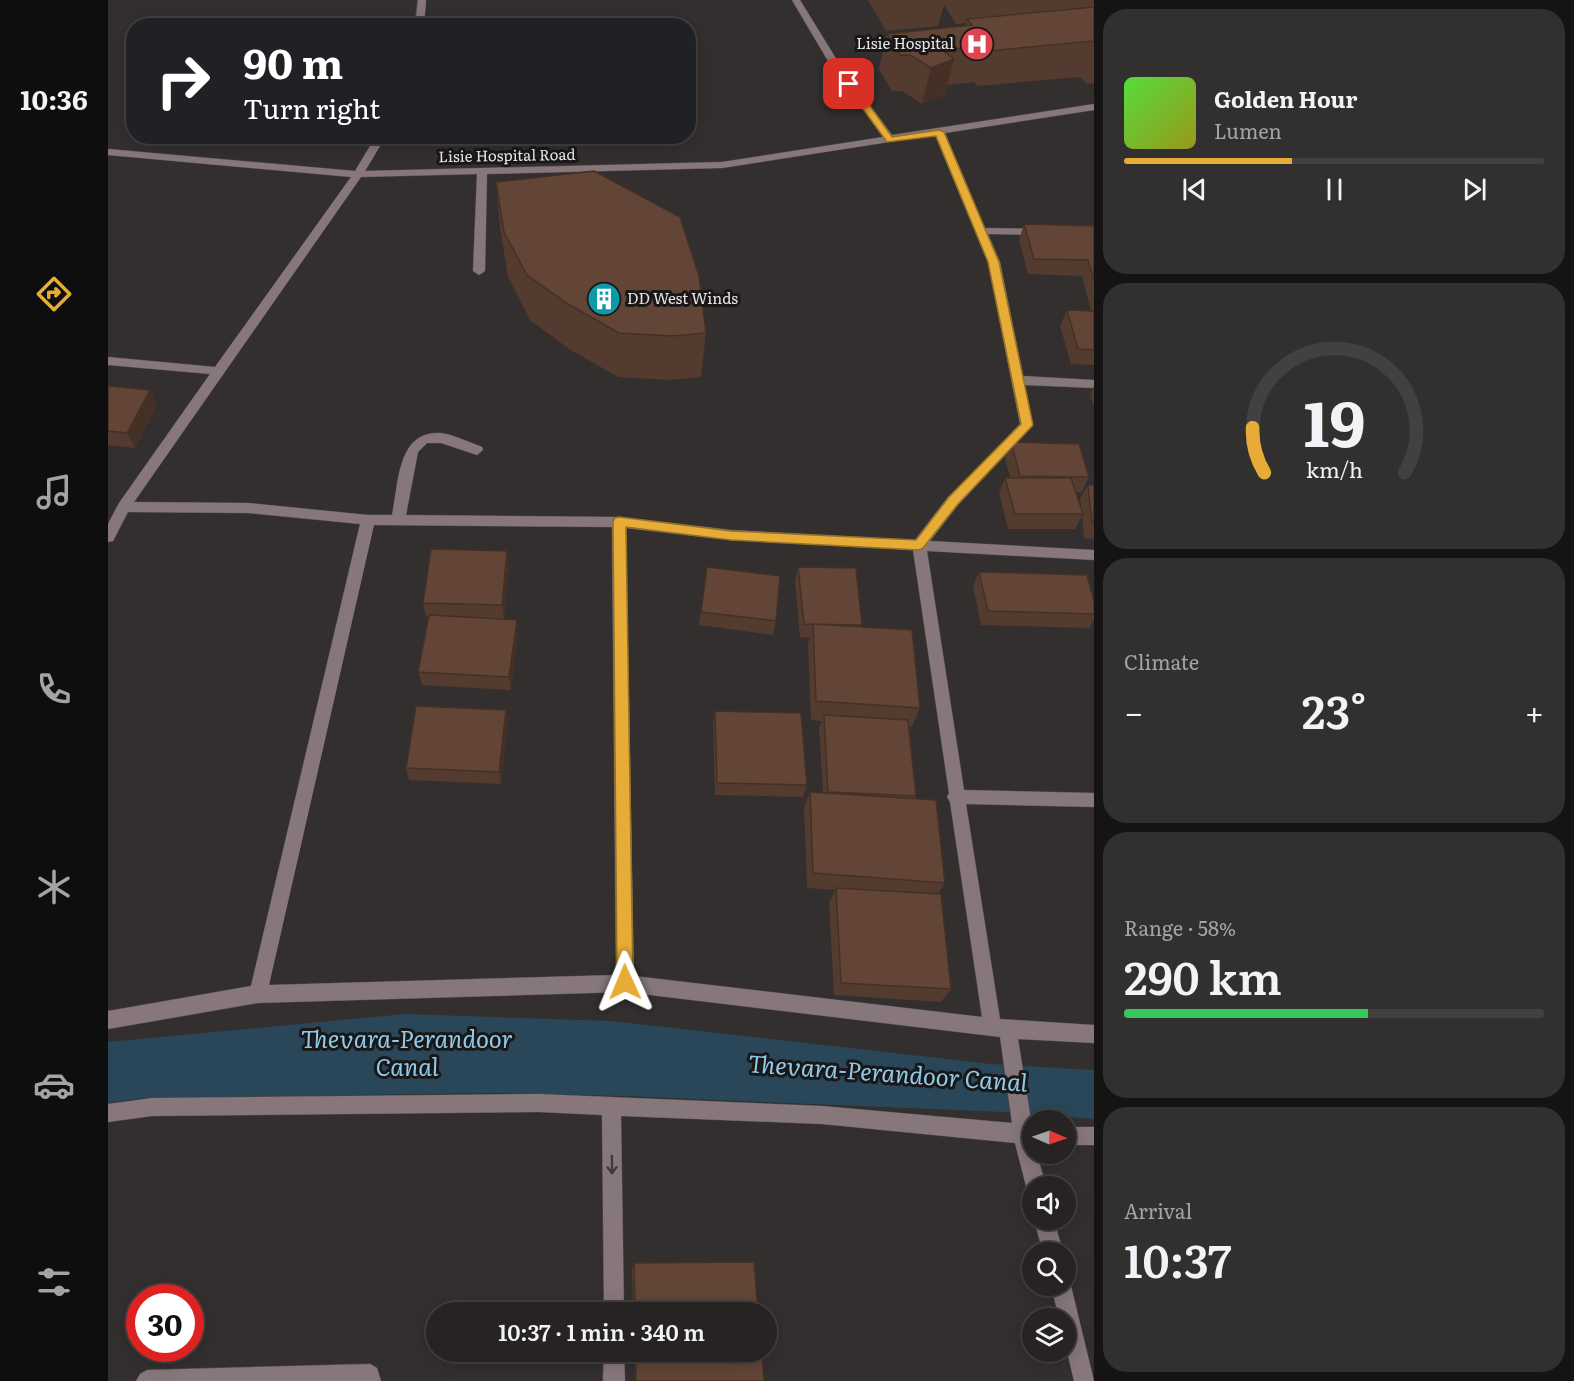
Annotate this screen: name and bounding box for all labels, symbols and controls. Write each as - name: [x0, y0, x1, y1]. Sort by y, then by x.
- hospital icon: Lisie Hospital: [959, 26, 995, 62]
- text: 90 m: [243, 30, 343, 92]
- place label: Lisie Hospital: [856, 31, 954, 54]
- icon: right: [144, 42, 222, 120]
- pin: [823, 58, 874, 109]
- icon: arrive: [832, 67, 865, 100]
- text: 10:36: [20, 78, 88, 118]
- text: Golden Hour: [1214, 82, 1357, 115]
- text: Turn right: [243, 87, 380, 127]
- text: Lumen: [1214, 115, 1282, 145]
- street label: Lisie Hospital Road: [438, 142, 576, 167]
- icon: previous: [1178, 173, 1211, 206]
- icon: pause: [1318, 173, 1351, 206]
- icon: next: [1458, 173, 1491, 206]
- icon: directions: [33, 273, 75, 315]
- building icon: DD West Winds: [586, 281, 622, 317]
- place label: DD West Winds: [627, 286, 738, 309]
- text: 19: [1303, 374, 1365, 466]
- text: km/h: [1305, 454, 1363, 486]
- icon: music: [33, 471, 75, 513]
- text: Climate: [1124, 646, 1199, 676]
- icon: phone: [33, 668, 75, 710]
- text: 23°: [1302, 676, 1366, 743]
- text: −: [1124, 686, 1143, 735]
- text: +: [1525, 686, 1544, 735]
- icon: climate: [33, 866, 75, 908]
- text: Range · 58%: [1124, 912, 1236, 942]
- text: 290 km: [1124, 942, 1282, 1009]
- position arrow: [593, 950, 657, 1014]
- water label: Thevara-Perandoor Canal: [301, 1020, 513, 1083]
- water label: Thevara-Perandoor Canal: [748, 1044, 1029, 1099]
- icon: car: [33, 1064, 75, 1106]
- north arrow: [1022, 1110, 1076, 1164]
- map controls: [1022, 1110, 1076, 1362]
- one-way arrow: [606, 1154, 618, 1174]
- button: sound: [1022, 1176, 1076, 1230]
- text: Arrival: [1124, 1195, 1192, 1225]
- text: 10:37: [1124, 1225, 1232, 1292]
- button: search: [1022, 1242, 1076, 1296]
- icon: filters: [33, 1261, 75, 1303]
- speed limit sign: 30: [126, 1284, 204, 1362]
- button: layers: [1022, 1308, 1076, 1362]
- text: 10:37 · 1 min · 340 m: [498, 1315, 705, 1348]

